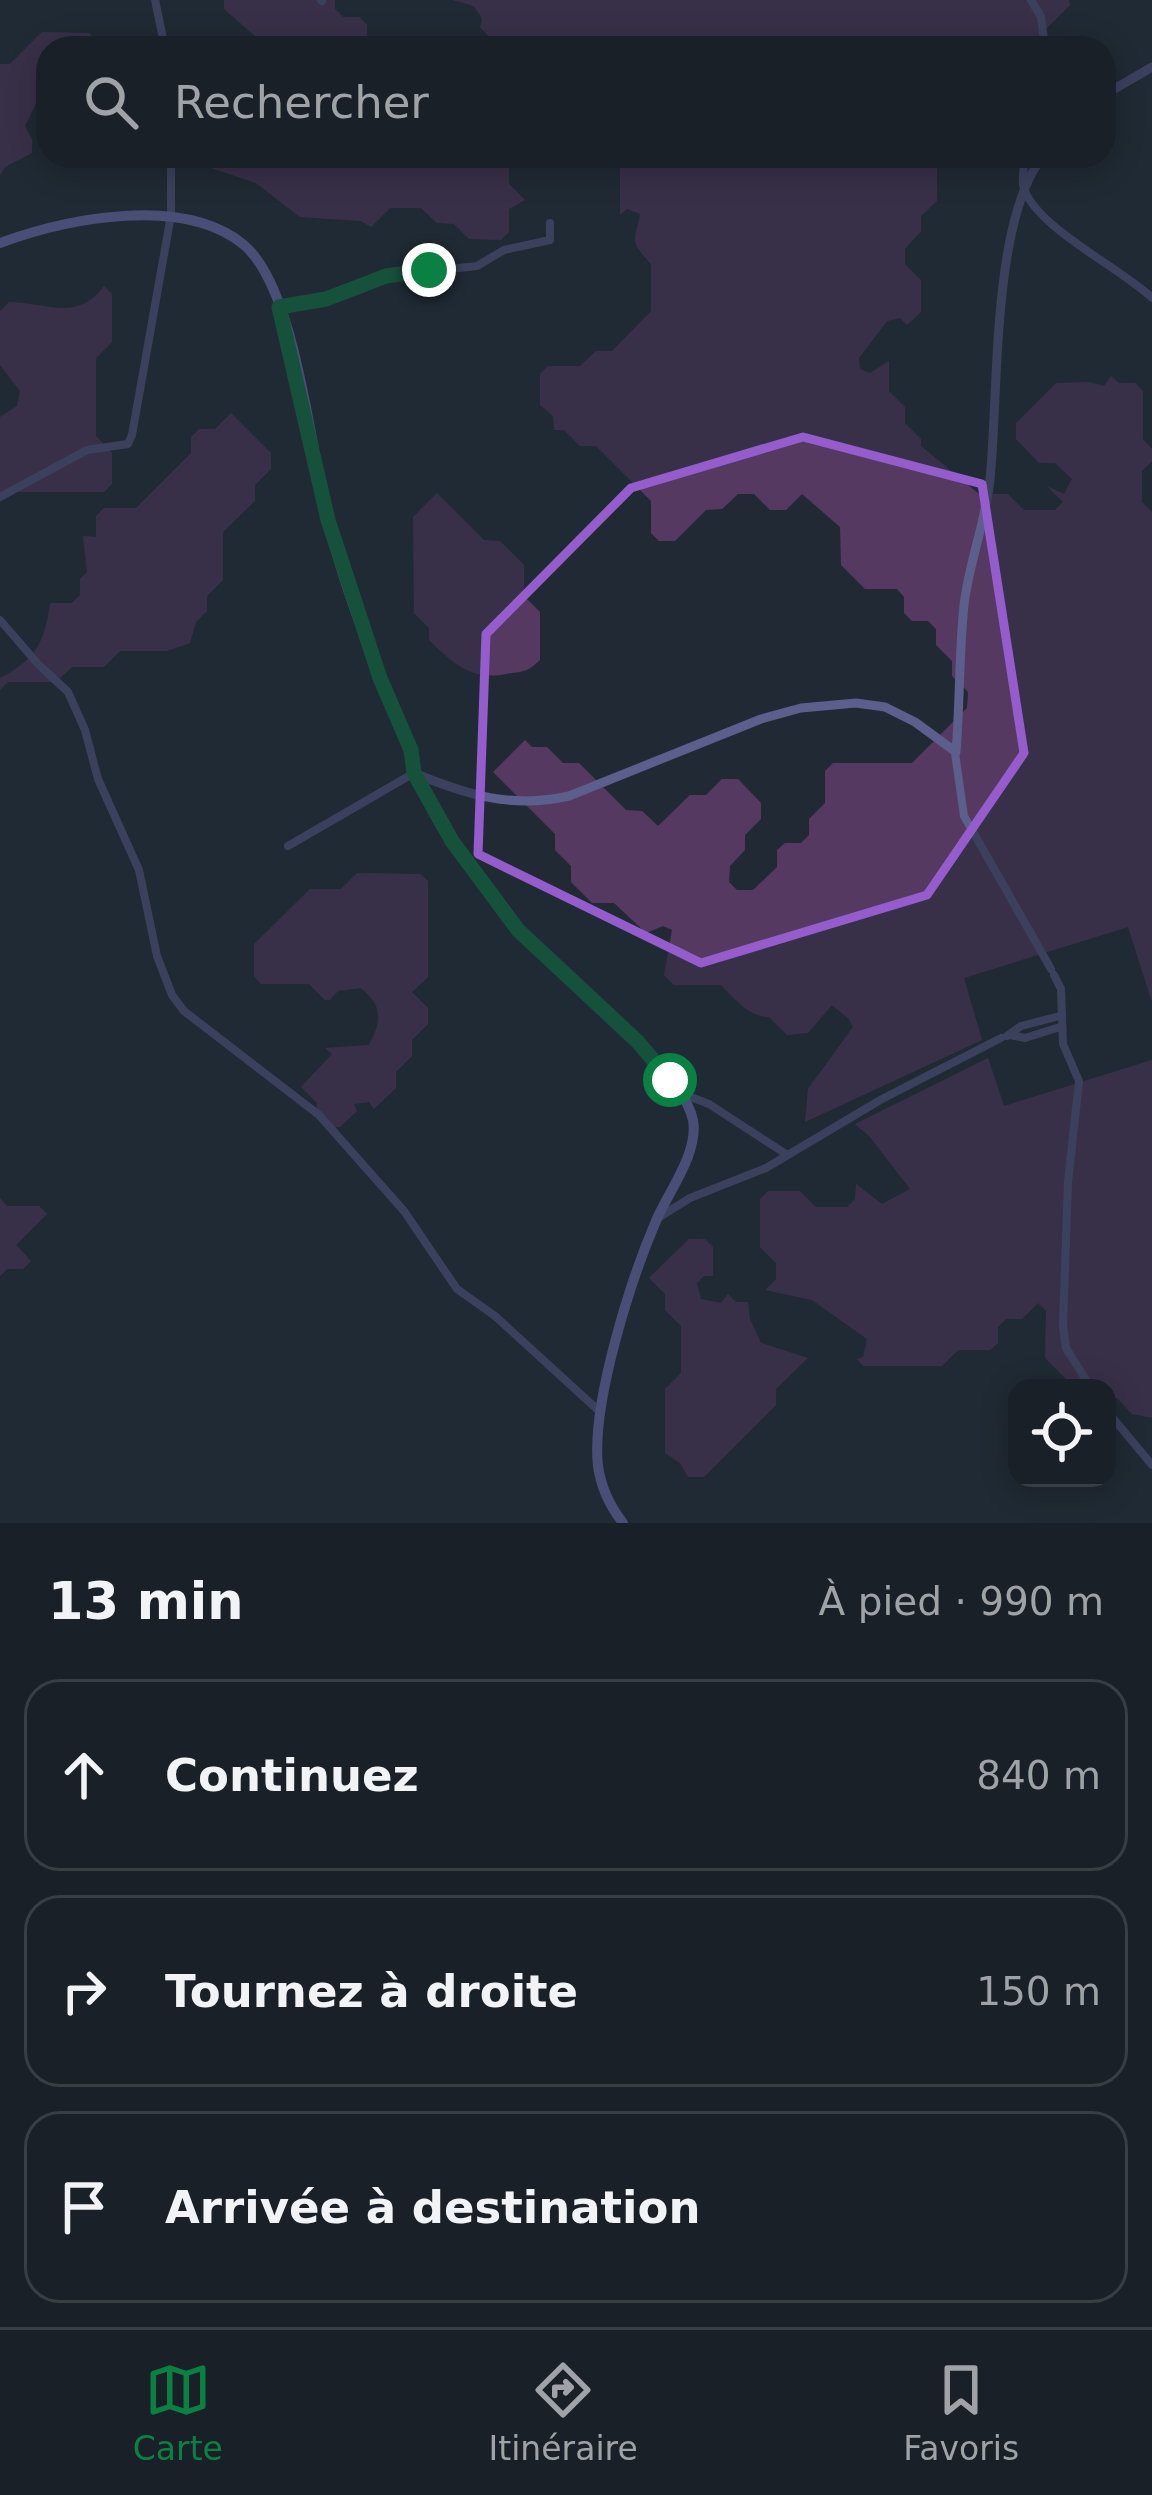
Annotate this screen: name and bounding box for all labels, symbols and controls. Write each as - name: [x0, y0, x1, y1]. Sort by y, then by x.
- search box: [36, 36, 1116, 168]
- icon: search: [78, 69, 144, 135]
- text: Rechercher: [174, 76, 429, 129]
- route end: [402, 243, 456, 297]
- route start: [643, 1053, 697, 1107]
- map controls: [1008, 1379, 1116, 1487]
- button: locate: [1008, 1379, 1116, 1487]
- text: 13 min: [48, 1572, 244, 1631]
- text: À pied · 990 m: [819, 1579, 1104, 1624]
- icon: ahead: [51, 1742, 117, 1808]
- text: Continuez: [165, 1749, 419, 1802]
- text: 840 m: [976, 1753, 1101, 1798]
- icon: right: [51, 1958, 117, 2024]
- text: Tournez à droite: [165, 1965, 578, 2018]
- text: 150 m: [976, 1969, 1101, 2014]
- icon: arrive: [51, 2174, 117, 2240]
- text: Arrivée à destination: [165, 2181, 700, 2234]
- tab: Carte: [133, 2357, 223, 2468]
- tab: Itinéraire: [489, 2357, 638, 2468]
- tab: Favoris: [903, 2357, 1019, 2468]

